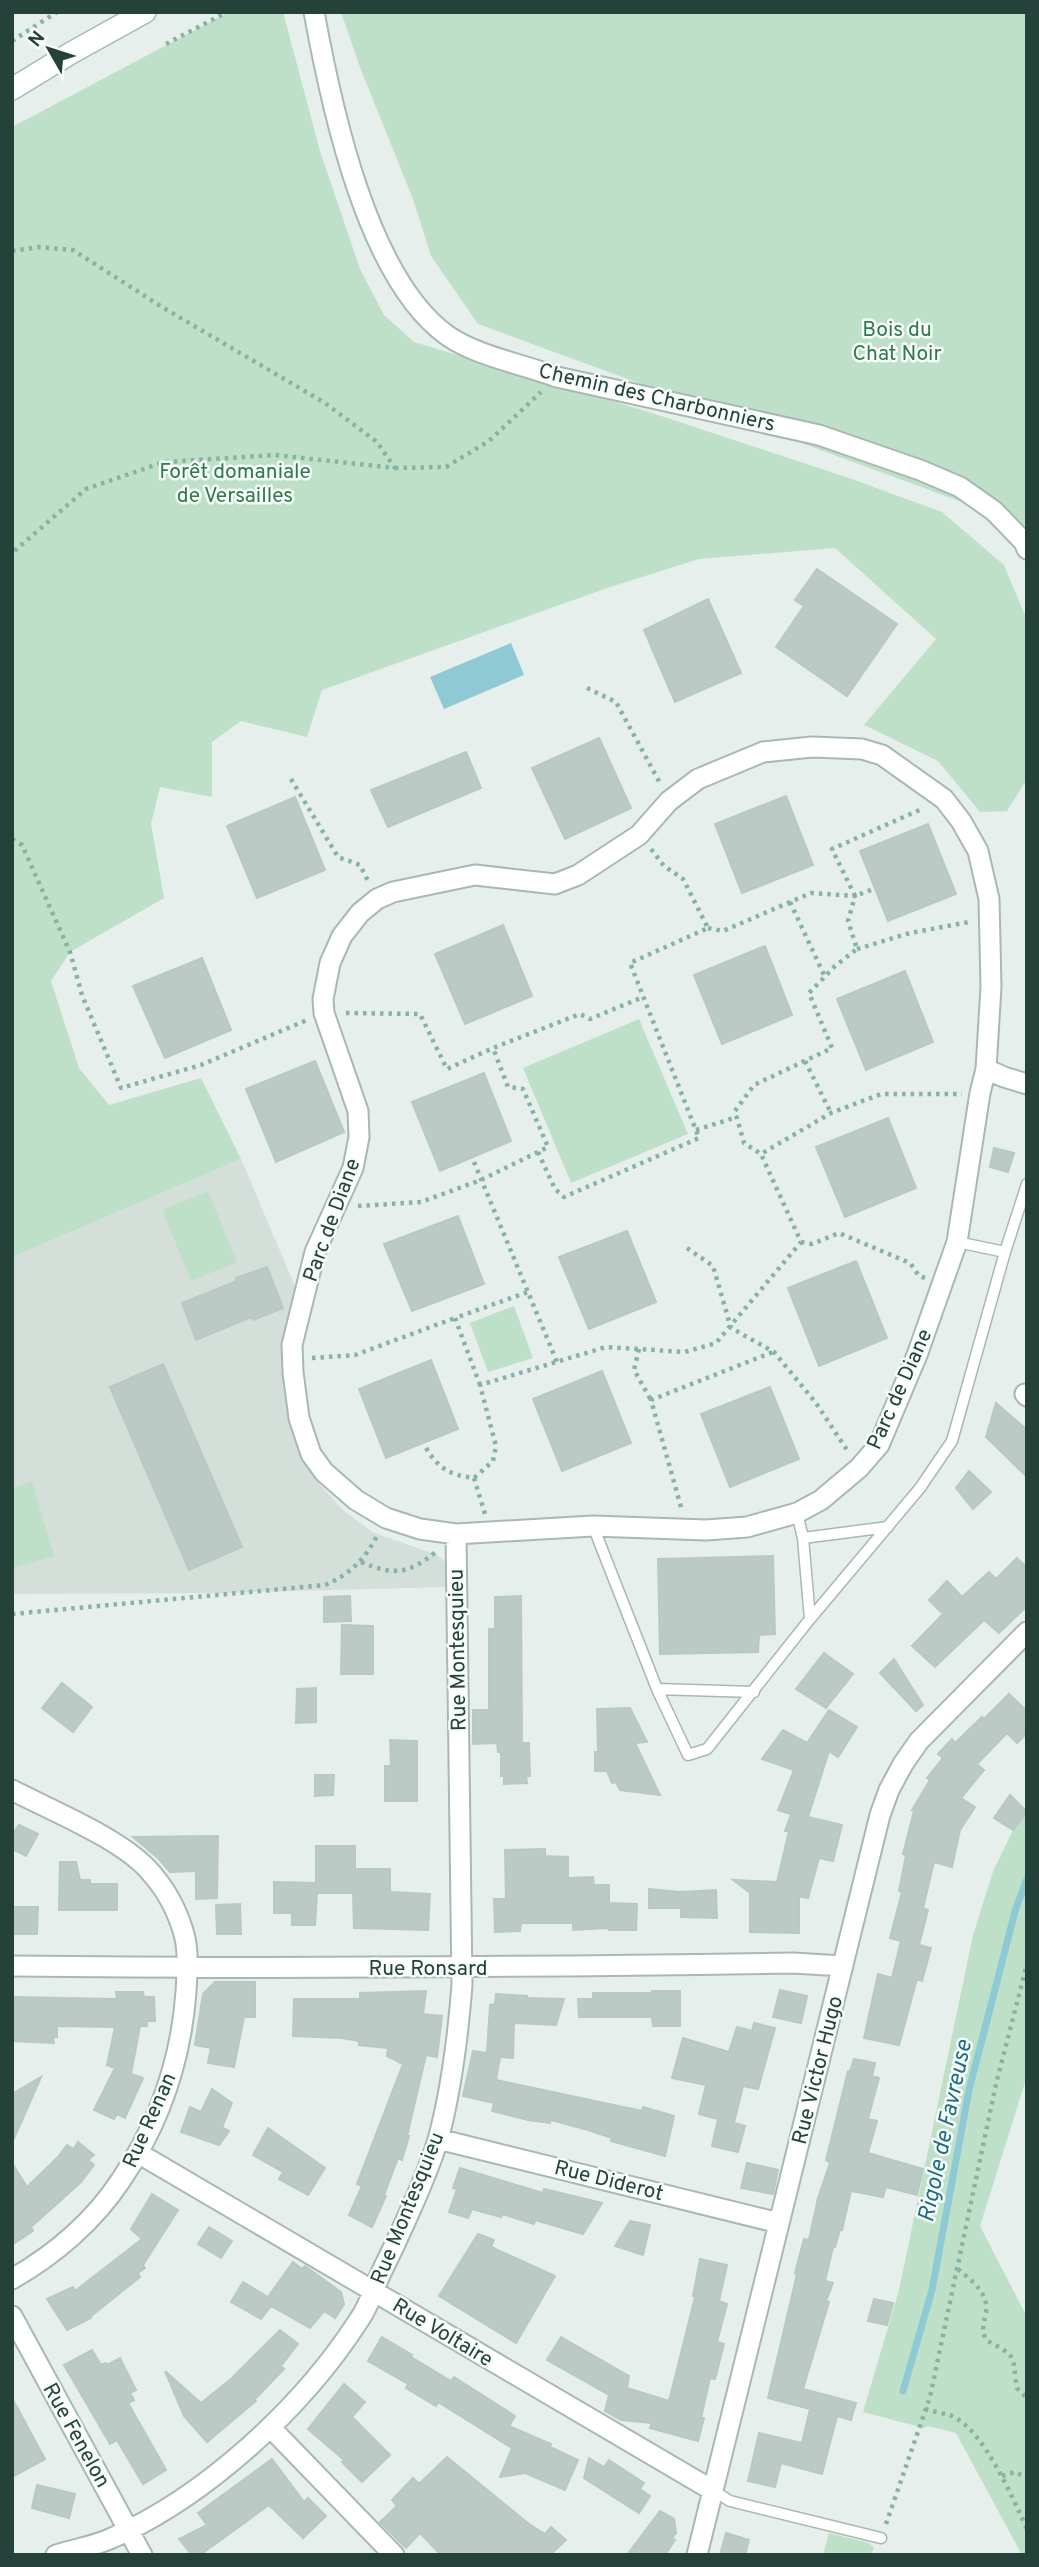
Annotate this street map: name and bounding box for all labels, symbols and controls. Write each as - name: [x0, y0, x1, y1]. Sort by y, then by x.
- north arrow: [14, 14, 84, 84]
- text: N: [24, 27, 51, 52]
- park label: Bois du Chat Noir: [852, 317, 942, 368]
- street label: Chemin des Charbonniers: [536, 358, 778, 439]
- park label: Forêt domaniale de Versailles: [159, 459, 311, 510]
- street label: Parc de Diane: [298, 1155, 367, 1286]
- street label: Parc de Diane: [862, 1325, 939, 1454]
- street label: Rue Montesquieu: [444, 1569, 473, 1731]
- street label: Rue Ronsard: [369, 1956, 487, 1983]
- street label: Rue Victor Hugo: [787, 1993, 850, 2148]
- water label: Rigole de Favreuse: [913, 2037, 980, 2225]
- street label: Rue Renan: [117, 2069, 183, 2173]
- street label: Rue Montesquieu: [365, 2128, 451, 2289]
- street label: Rue Diderot: [551, 2155, 666, 2208]
- street label: Rue Voltaire: [387, 2293, 497, 2374]
- street label: Rue Fenelon: [36, 2379, 116, 2493]

